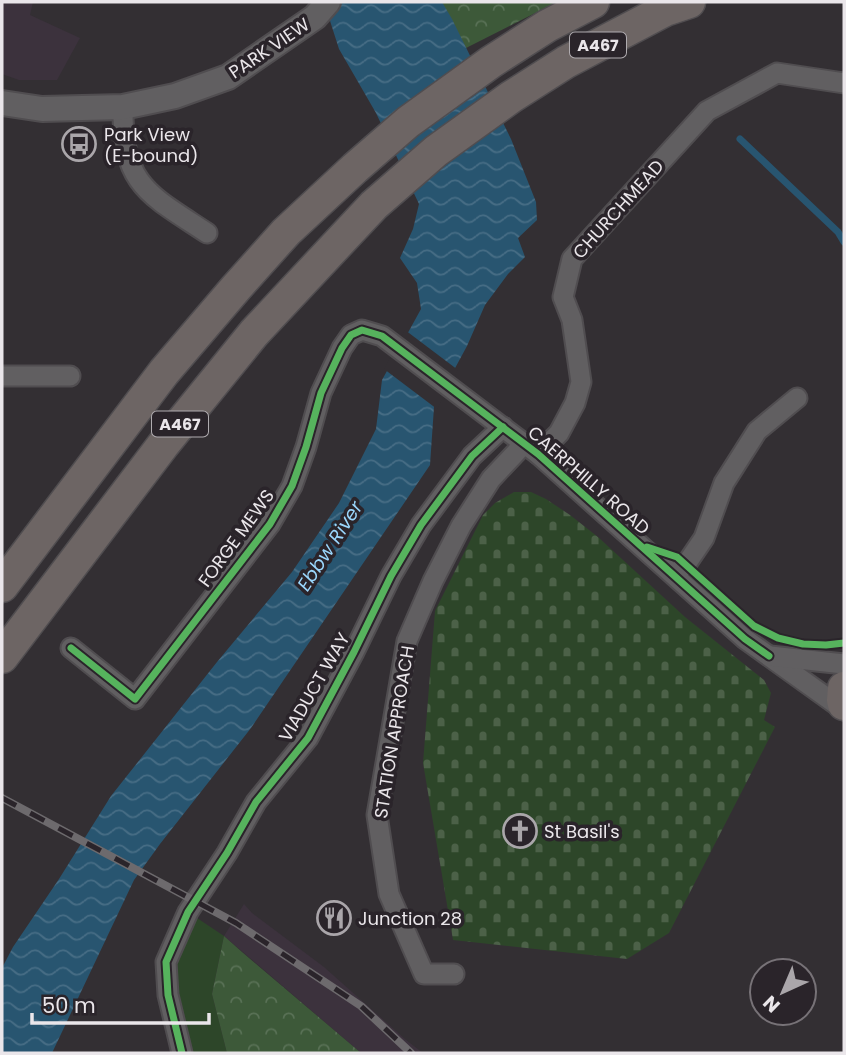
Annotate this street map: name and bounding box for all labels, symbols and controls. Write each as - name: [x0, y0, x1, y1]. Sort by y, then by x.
- street label: PARK VIEW: [224, 12, 315, 84]
- road number: A467: [570, 32, 626, 58]
- place label: Park View (E-bound): [104, 122, 198, 168]
- bus stop icon: Park View (E-bound): [60, 125, 98, 163]
- street label: CHURCHMEAD: [567, 154, 669, 264]
- road number: A467: [152, 412, 208, 436]
- street label: CAERPHILLY ROAD: [523, 420, 655, 540]
- street label: FORGE MEWS: [192, 484, 280, 592]
- water label: Ebbw River: [291, 495, 370, 596]
- street label: VIADUCT WAY: [273, 627, 356, 746]
- street label: STATION APPROACH: [368, 644, 420, 820]
- church icon: St Basil's: [501, 812, 539, 850]
- place label: St Basil's: [544, 819, 620, 844]
- restaurant icon: Junction 28: [315, 899, 353, 937]
- place label: Junction 28: [358, 906, 462, 931]
- north arrow: [748, 957, 818, 1027]
- scale bar: [32, 982, 208, 1026]
- text: N: [757, 989, 786, 1019]
- text: 50 m: [42, 991, 96, 1020]

